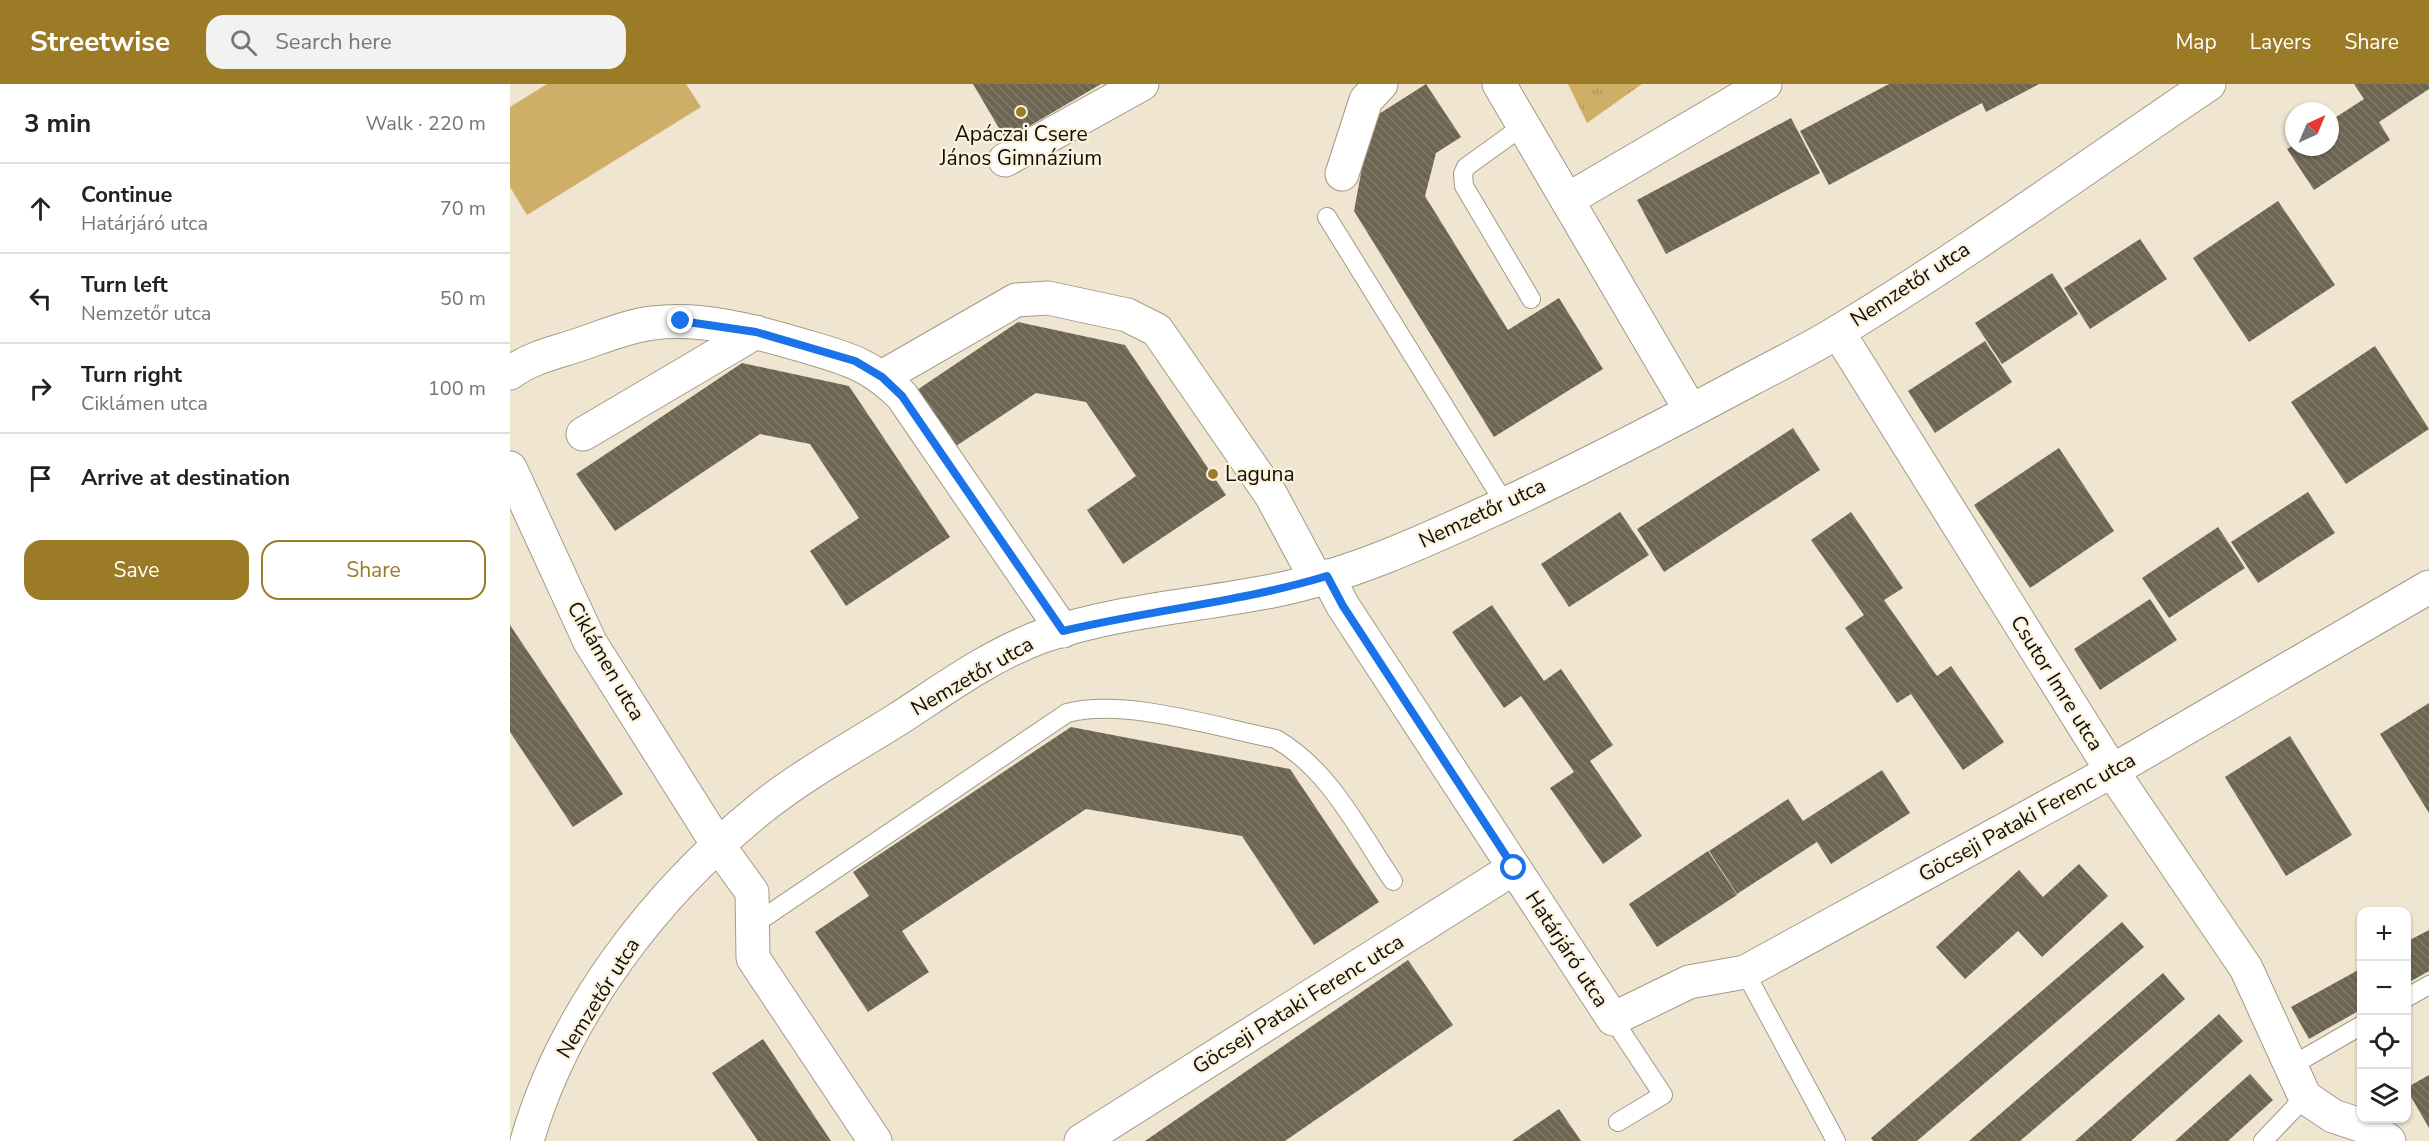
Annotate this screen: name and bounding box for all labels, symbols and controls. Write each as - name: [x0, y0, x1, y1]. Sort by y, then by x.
- search box: [206, 15, 626, 69]
- text: Streetwise: [30, 23, 170, 61]
- icon: search: [227, 26, 260, 59]
- text: Search here: [275, 27, 392, 57]
- text: Map: [2175, 28, 2217, 56]
- text: Layers: [2250, 28, 2311, 56]
- text: Share: [2344, 28, 2399, 56]
- north arrow: [2285, 102, 2339, 156]
- marker: Apáczai Csere János Gimnázium: [1014, 105, 1028, 119]
- text: 3 min: [24, 106, 91, 141]
- text: Walk · 220 m: [366, 110, 486, 137]
- place label: Apáczai Csere János Gimnázium: [939, 120, 1102, 172]
- text: Continue: [81, 180, 172, 210]
- icon: ahead: [24, 192, 57, 225]
- text: 70 m: [440, 195, 486, 222]
- text: Határjáró utca: [81, 210, 208, 237]
- street label: Nemzetőr utca: [1845, 235, 1975, 333]
- text: Turn left: [81, 270, 168, 300]
- icon: left: [24, 282, 57, 315]
- text: 50 m: [440, 285, 486, 312]
- text: Nemzetőr utca: [81, 300, 211, 327]
- route end: [667, 307, 693, 333]
- text: Turn right: [81, 360, 182, 390]
- icon: right: [24, 372, 57, 405]
- text: 100 m: [428, 375, 486, 402]
- text: Ciklámen utca: [81, 390, 208, 417]
- place label: Laguna: [1225, 460, 1295, 488]
- icon: arrive: [24, 462, 57, 495]
- text: Arrive at destination: [81, 463, 290, 493]
- marker: Laguna: [1206, 467, 1220, 481]
- street label: Nemzetőr utca: [1414, 471, 1550, 555]
- button: Save: [24, 540, 249, 600]
- button: Share: [261, 540, 486, 600]
- street label: Ciklámen utca: [561, 596, 651, 726]
- street label: Csutor Imre utca: [2004, 610, 2110, 756]
- street label: Nemzetőr utca: [906, 630, 1038, 722]
- street label: Göcseji Pataki Ferenc utca: [1914, 746, 2140, 888]
- route start: [1500, 854, 1526, 880]
- street label: Határjáró utca: [1519, 885, 1615, 1013]
- map controls: [2357, 907, 2411, 1123]
- button: +: [2357, 907, 2411, 961]
- street label: Göcseji Pataki Ferenc utca: [1187, 927, 1409, 1081]
- street label: Nemzetőr utca: [550, 932, 646, 1064]
- button: −: [2357, 961, 2411, 1015]
- button: locate: [2357, 1015, 2411, 1069]
- button: layers: [2357, 1069, 2411, 1123]

